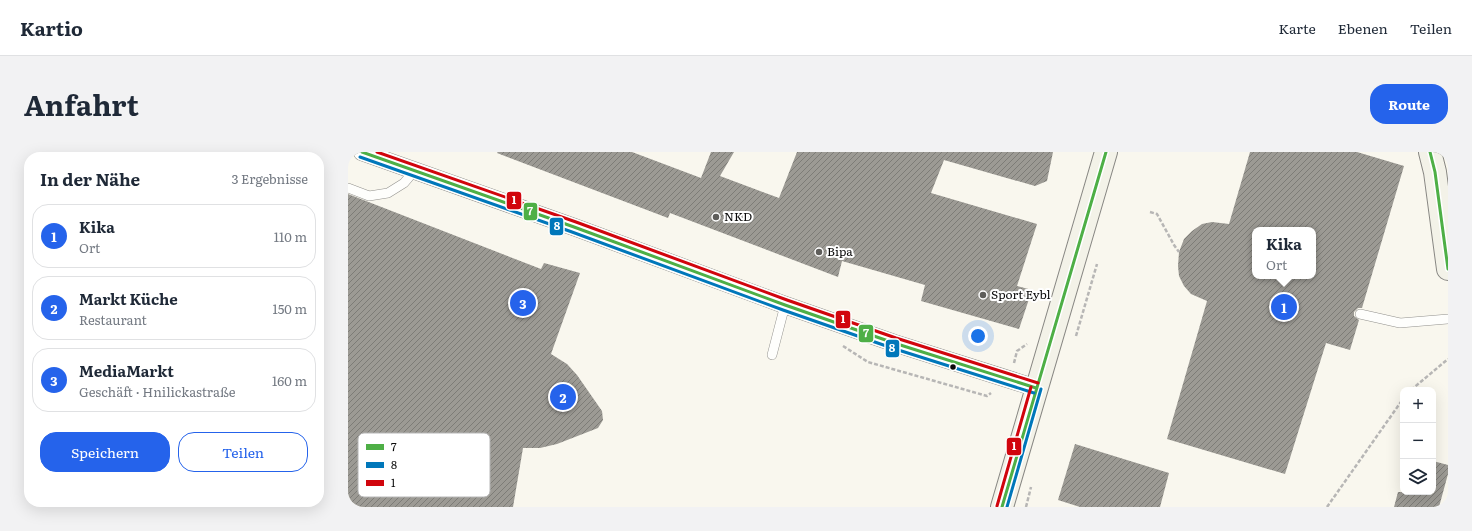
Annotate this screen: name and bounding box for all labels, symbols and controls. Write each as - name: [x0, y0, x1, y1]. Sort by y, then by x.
- text: Kartio: [20, 14, 83, 42]
- text: Karte: [1279, 18, 1316, 38]
- text: Ebenen: [1338, 18, 1388, 38]
- text: Teilen: [1410, 18, 1452, 38]
- text: Anfahrt: [24, 83, 139, 125]
- button: Route: [1370, 84, 1448, 124]
- text: In der Nähe: [40, 166, 140, 191]
- text: 3 Ergebnisse: [231, 169, 308, 188]
- line badge: 1: [506, 191, 522, 210]
- text: 1: [512, 191, 517, 207]
- line badge: 7: [523, 202, 538, 221]
- text: 7: [527, 202, 533, 218]
- place label: NKD: [724, 207, 752, 225]
- marker: NKD: [711, 212, 721, 222]
- text: Kika: [79, 215, 115, 238]
- line badge: 8: [549, 217, 564, 236]
- text: 8: [554, 217, 561, 233]
- text: 1: [51, 227, 57, 246]
- text: 110 m: [274, 227, 307, 246]
- popup: [1252, 227, 1316, 279]
- text: Kika: [1266, 232, 1302, 255]
- text: Ort: [79, 238, 100, 257]
- place label: Bipa: [827, 242, 853, 260]
- marker: Bipa: [814, 247, 824, 257]
- text: Ort: [1266, 255, 1287, 274]
- place label: Sport Eybl: [991, 285, 1051, 303]
- text: Markt Küche: [79, 287, 178, 310]
- pin: 3: [510, 288, 536, 318]
- marker: Sport Eybl: [978, 290, 988, 300]
- pin: 1: [1271, 292, 1297, 322]
- text: 2: [51, 299, 57, 318]
- text: 150 m: [272, 299, 307, 318]
- text: Restaurant: [79, 310, 147, 329]
- line badge: 1: [835, 310, 851, 329]
- text: 1: [841, 310, 846, 326]
- line badge: 7: [858, 324, 874, 343]
- text: 7: [863, 324, 869, 340]
- your location: [968, 326, 988, 346]
- line badge: 8: [885, 339, 900, 358]
- text: 8: [889, 339, 896, 355]
- text: MediaMarkt: [79, 359, 174, 382]
- unlabelled marker: [948, 362, 958, 372]
- text: 3: [50, 371, 58, 390]
- text: 160 m: [272, 371, 307, 390]
- text: Geschäft · Hnilickastraße: [79, 382, 235, 401]
- pin: 2: [550, 382, 576, 412]
- map controls: [1400, 387, 1436, 495]
- button: +: [1400, 387, 1436, 423]
- button: −: [1400, 423, 1436, 459]
- button: Speichern: [40, 432, 170, 472]
- button: Teilen: [178, 432, 308, 472]
- legend: [358, 433, 490, 497]
- line badge: 1: [1006, 437, 1022, 456]
- text: 1: [1012, 437, 1017, 453]
- text: 7: [391, 438, 397, 454]
- text: 8: [391, 456, 397, 472]
- button: layers: [1400, 459, 1436, 495]
- text: 1: [391, 474, 396, 490]

